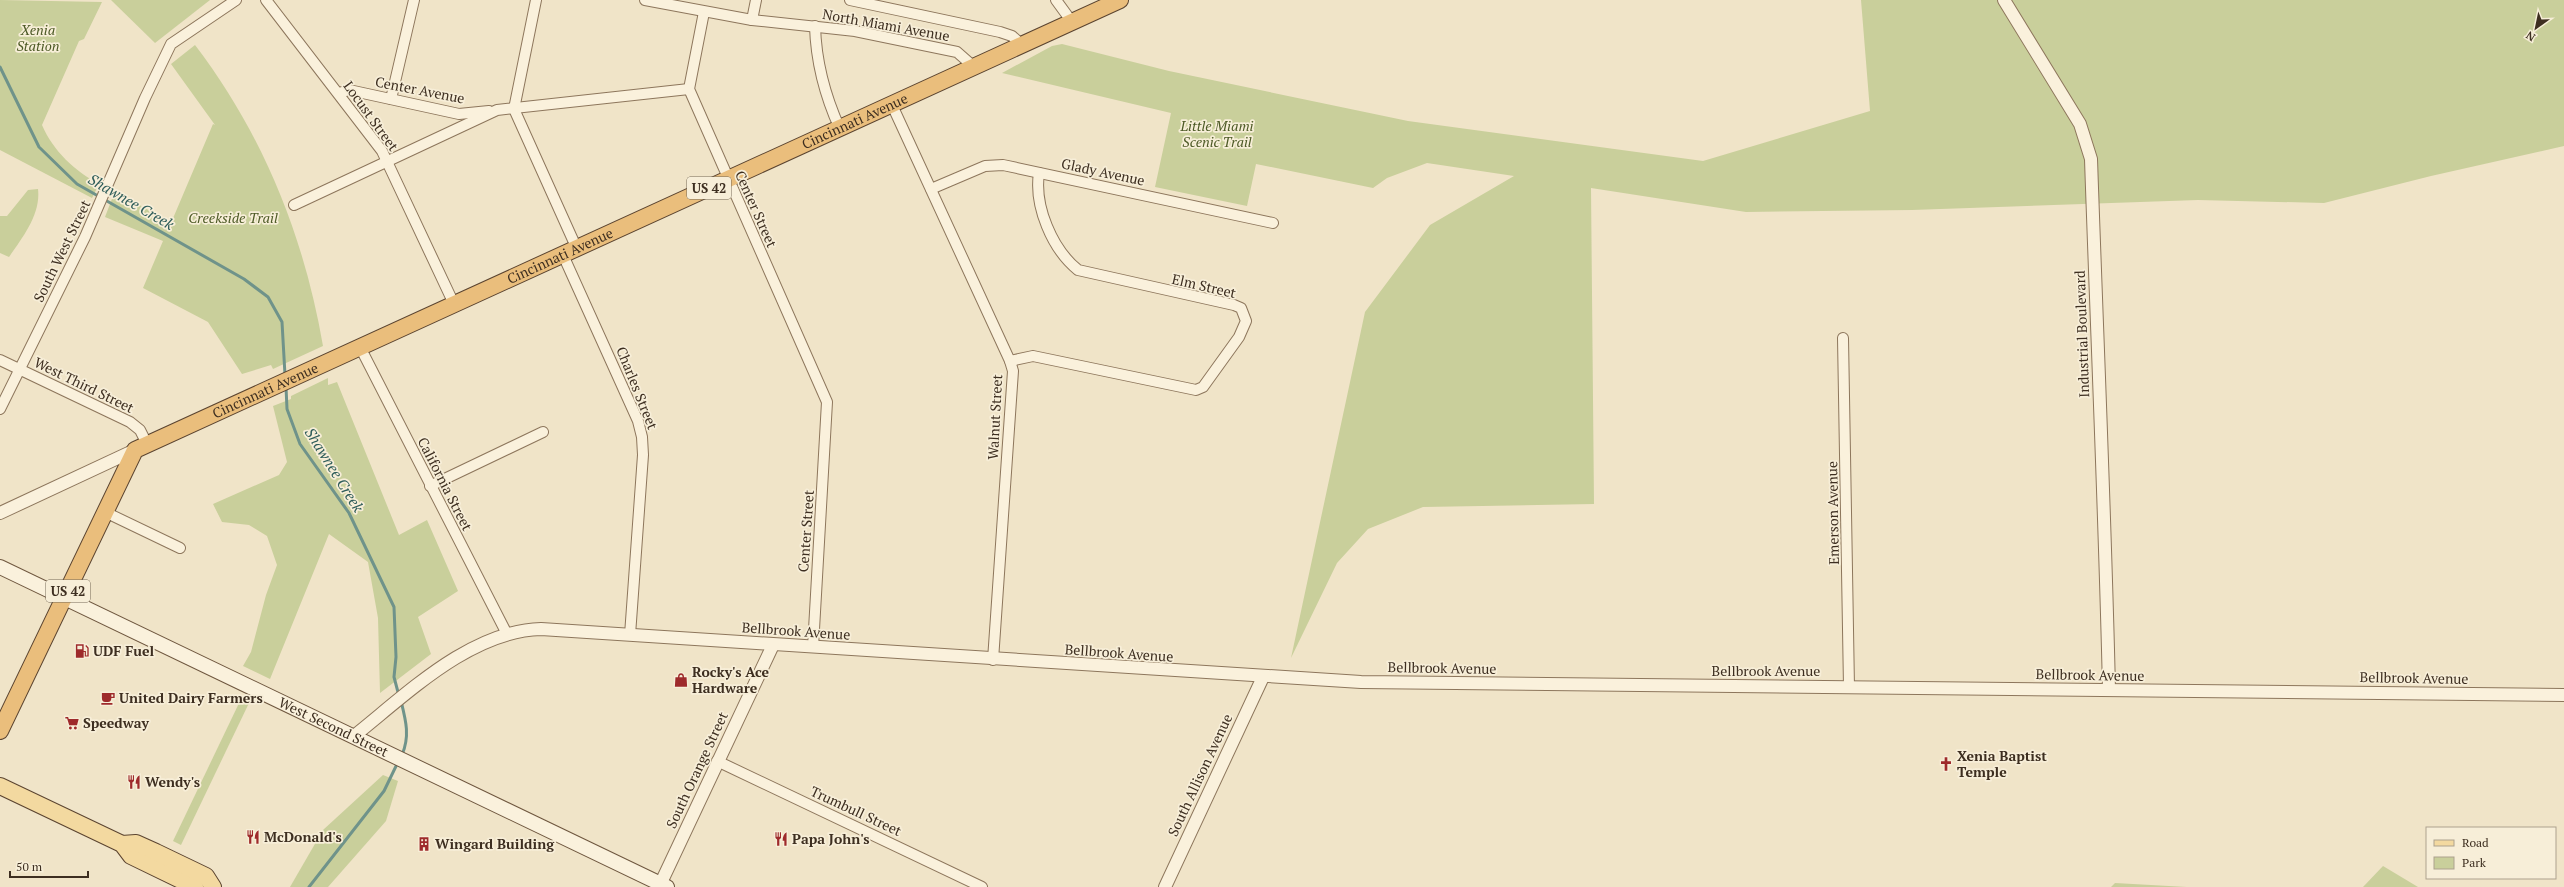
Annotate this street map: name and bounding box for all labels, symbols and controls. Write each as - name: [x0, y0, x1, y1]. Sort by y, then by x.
- street label: North Miami Avenue: [821, 4, 951, 45]
- north arrow: [2516, 8, 2556, 48]
- park label: Xenia Station: [16, 20, 60, 55]
- text: N: [2523, 28, 2538, 45]
- street label: Center Avenue: [374, 72, 466, 107]
- street label: Locust Street: [340, 77, 404, 155]
- street label: Cincinnati Avenue: [798, 88, 911, 153]
- park label: Little Miami Scenic Trail: [1180, 116, 1254, 151]
- street label: Glady Avenue: [1060, 153, 1147, 190]
- street label: Center Street: [731, 167, 782, 251]
- water label: Shawnee Creek: [85, 168, 179, 234]
- road number: US 42: [687, 177, 731, 199]
- street label: South West Street: [29, 196, 95, 305]
- park label: Creekside Trail: [188, 208, 278, 227]
- street label: Cincinnati Avenue: [504, 223, 616, 288]
- street label: Elm Street: [1170, 269, 1239, 302]
- street label: Industrial Boulevard: [2070, 270, 2093, 398]
- street label: Charles Street: [612, 344, 663, 433]
- street label: West Third Street: [31, 352, 138, 417]
- street label: Cincinnati Avenue: [209, 358, 321, 422]
- street label: Walnut Street: [983, 373, 1006, 460]
- water label: Shawnee Creek: [301, 423, 369, 516]
- street label: California Street: [414, 434, 478, 534]
- street label: Emerson Avenue: [1822, 461, 1843, 565]
- street label: Center Street: [793, 488, 818, 573]
- road number: US 42: [46, 580, 90, 602]
- street label: Bellbrook Avenue: [741, 617, 851, 644]
- street label: Bellbrook Avenue: [1064, 639, 1174, 666]
- place label: UDF Fuel: [93, 641, 154, 660]
- fuel station icon: UDF Fuel: [74, 643, 90, 659]
- street label: Bellbrook Avenue: [1387, 657, 1497, 678]
- street label: Bellbrook Avenue: [1712, 661, 1820, 680]
- place label: Rocky's Ace Hardware: [692, 662, 769, 697]
- street label: Bellbrook Avenue: [2035, 664, 2145, 685]
- street label: Bellbrook Avenue: [2359, 667, 2469, 688]
- shop icon: Rocky's Ace Hardware: [673, 672, 689, 688]
- place label: United Dairy Farmers: [119, 688, 263, 707]
- cafe icon: United Dairy Farmers: [100, 690, 116, 706]
- street label: West Second Street: [276, 692, 392, 761]
- street label: South Orange Street: [661, 708, 732, 831]
- street label: South Allison Avenue: [1163, 710, 1236, 839]
- place label: Speedway: [83, 713, 150, 732]
- supermarket icon: Speedway: [64, 715, 80, 731]
- place label: Xenia Baptist Temple: [1957, 746, 2047, 781]
- church icon: Xenia Baptist Temple: [1938, 756, 1954, 772]
- place label: Wendy's: [145, 772, 200, 791]
- restaurant icon: Wendy's: [126, 774, 142, 790]
- street label: Trumbull Street: [808, 781, 906, 840]
- place label: McDonald's: [264, 827, 342, 846]
- legend: [2426, 827, 2556, 879]
- restaurant icon: McDonald's: [245, 829, 261, 845]
- place label: Papa John's: [792, 829, 870, 848]
- restaurant icon: Papa John's: [773, 831, 789, 847]
- place label: Wingard Building: [435, 834, 555, 853]
- text: Road: [2462, 835, 2489, 850]
- building icon: Wingard Building: [416, 836, 432, 852]
- scale bar: [10, 853, 88, 879]
- text: Park: [2462, 855, 2487, 870]
- text: 50 m: [16, 859, 43, 874]

